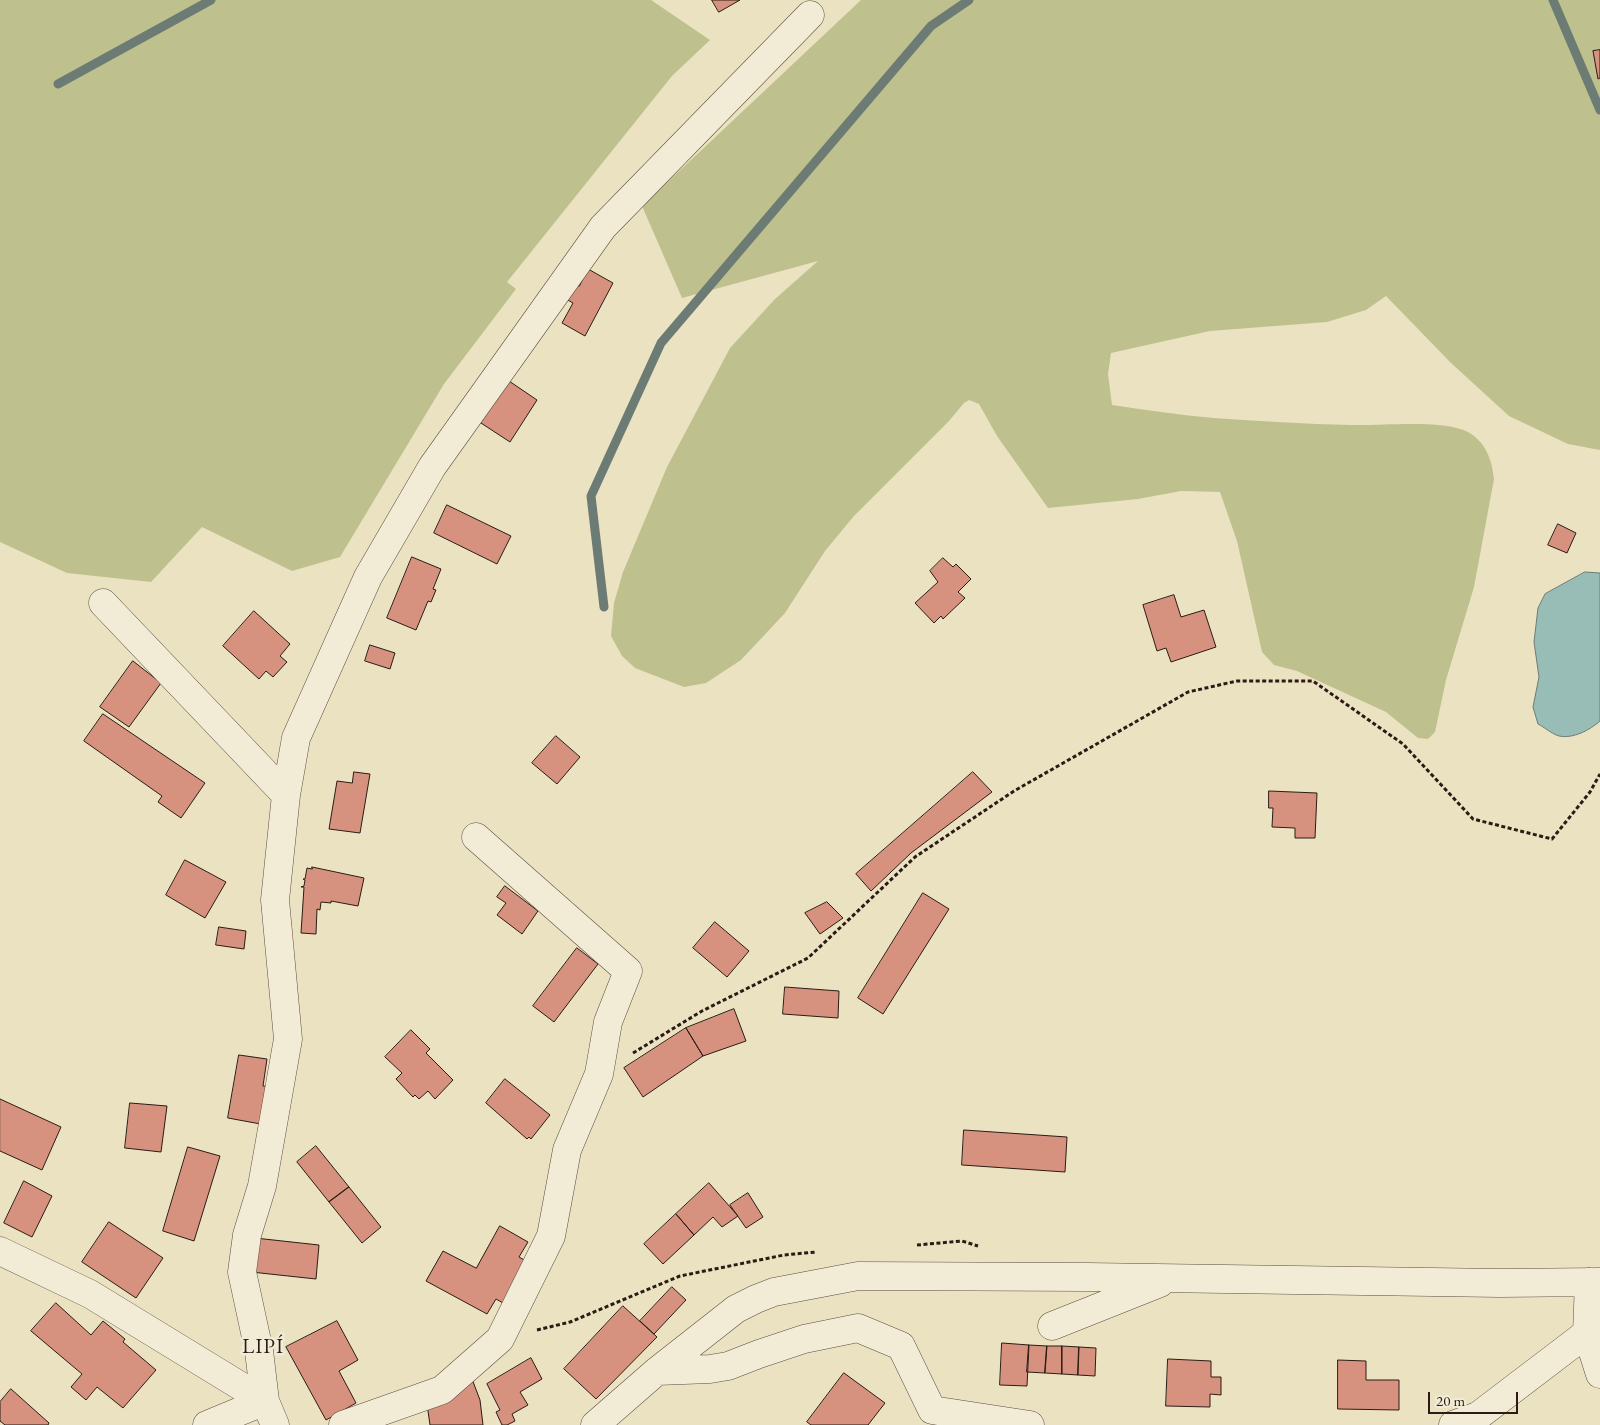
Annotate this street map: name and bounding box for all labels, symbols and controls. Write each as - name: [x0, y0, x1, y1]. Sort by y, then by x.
- district label: LIPÍ: [241, 1334, 285, 1360]
- scale bar: [1430, 1382, 1520, 1414]
- text: 20 m: [1436, 1391, 1465, 1410]

